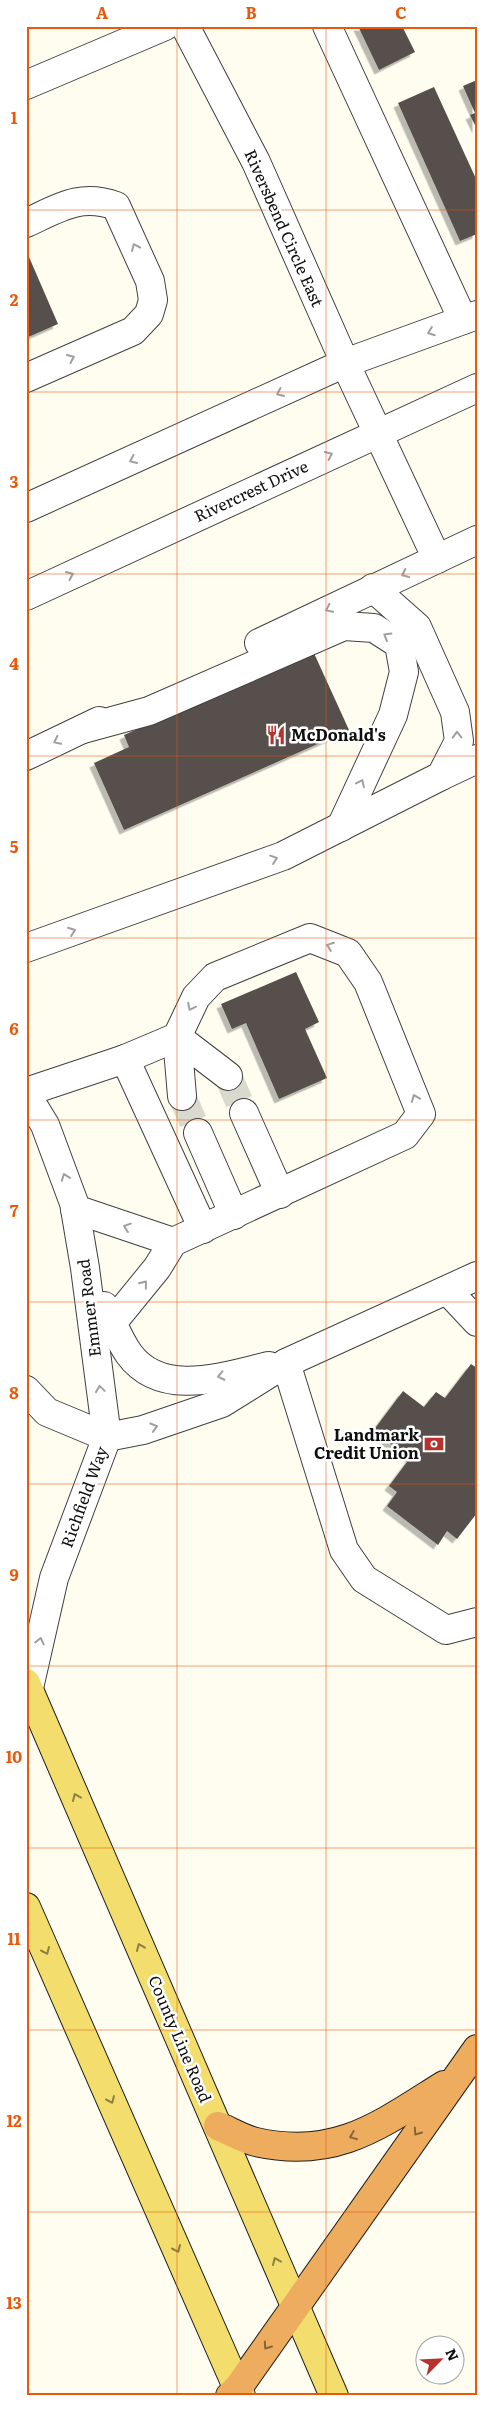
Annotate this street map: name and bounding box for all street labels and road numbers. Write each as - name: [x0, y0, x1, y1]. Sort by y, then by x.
- street label: Riversbend Circle East: [239, 145, 331, 311]
- street label: Rivercrest Drive: [190, 453, 312, 527]
- street label: Emmer Road: [70, 1257, 106, 1359]
- street label: Richfield Way: [54, 1442, 113, 1551]
- street label: County Line Road: [143, 1971, 219, 2106]

